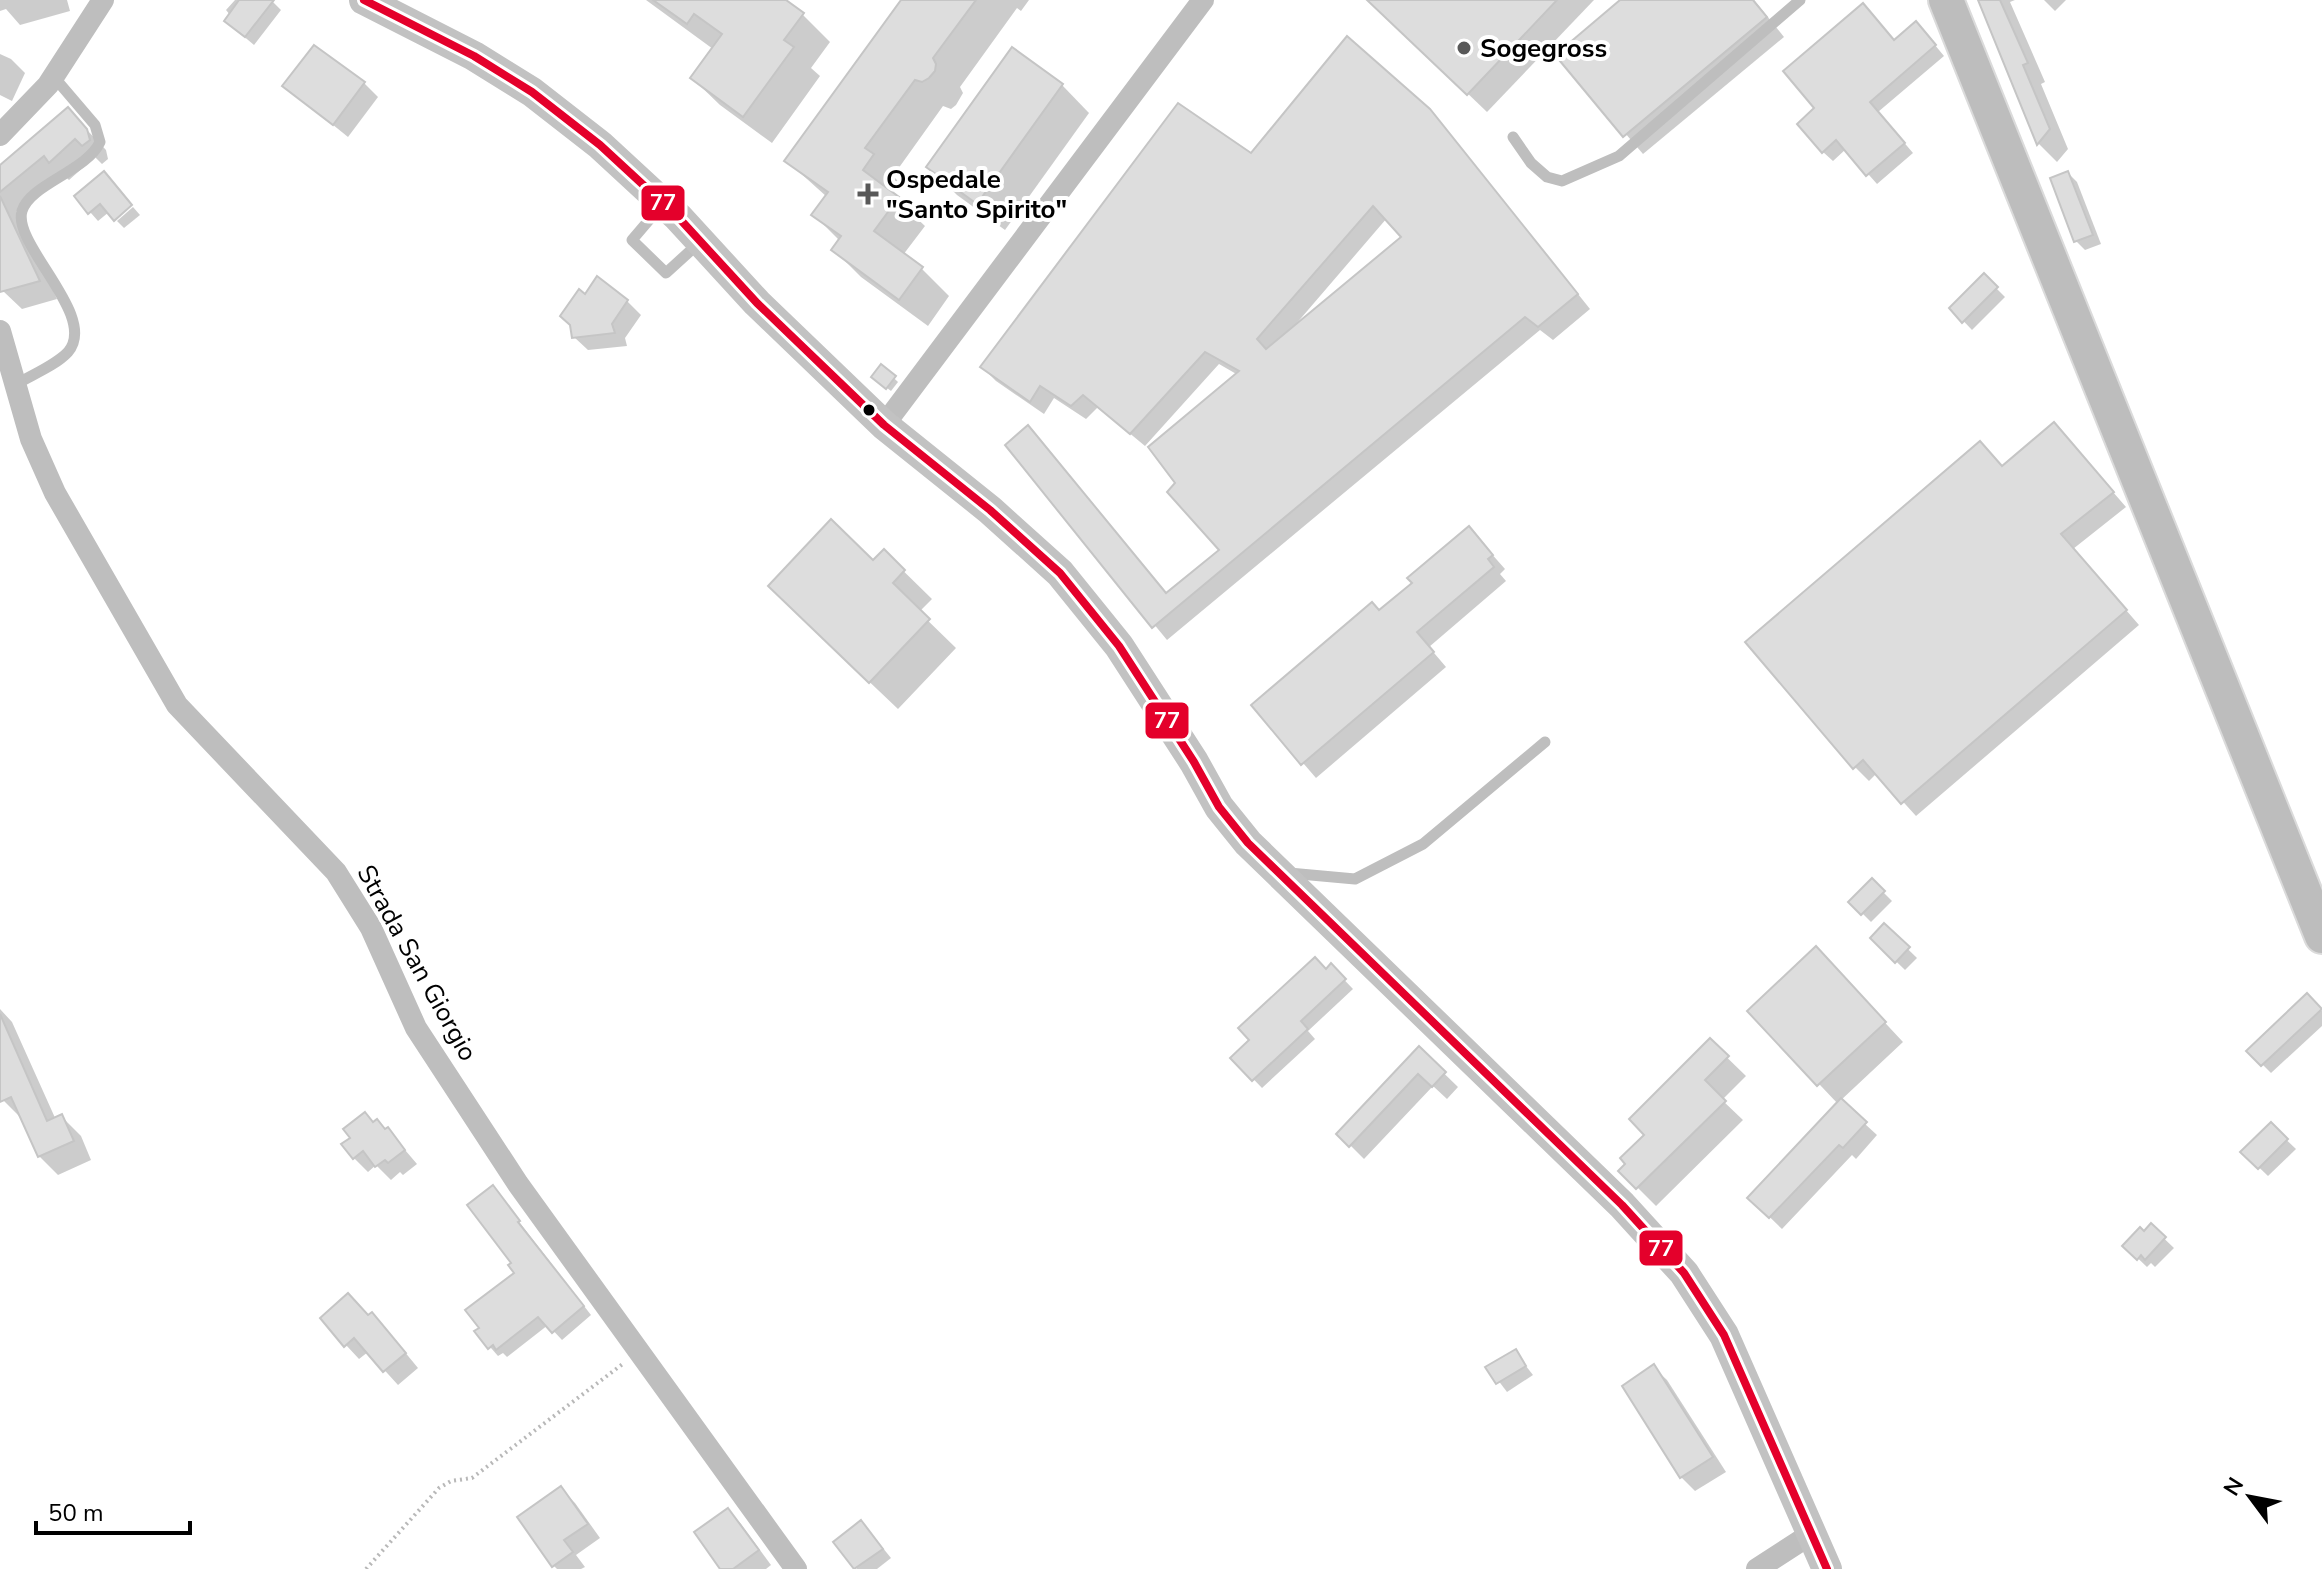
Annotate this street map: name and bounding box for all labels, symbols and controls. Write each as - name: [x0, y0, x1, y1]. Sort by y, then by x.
- place label: Sogegross: [1480, 31, 1607, 66]
- marker: Sogegross: [1455, 39, 1473, 57]
- place label: Ospedale "Santo Spirito": [886, 162, 1067, 227]
- marker: Ospedale "Santo Spirito": [857, 183, 879, 205]
- line badge: 77: [640, 184, 686, 222]
- text: 77: [650, 188, 676, 218]
- unlabelled marker: [861, 402, 877, 418]
- line badge: 77: [1144, 701, 1190, 740]
- text: 77: [1154, 706, 1180, 736]
- street label: Strada San Giorgio: [349, 859, 485, 1067]
- line badge: 77: [1638, 1229, 1684, 1267]
- text: 77: [1648, 1234, 1674, 1264]
- north arrow: [2210, 1457, 2290, 1537]
- text: N: [2217, 1472, 2251, 1502]
- scale bar: [36, 1485, 190, 1535]
- text: 50 m: [48, 1497, 104, 1529]

